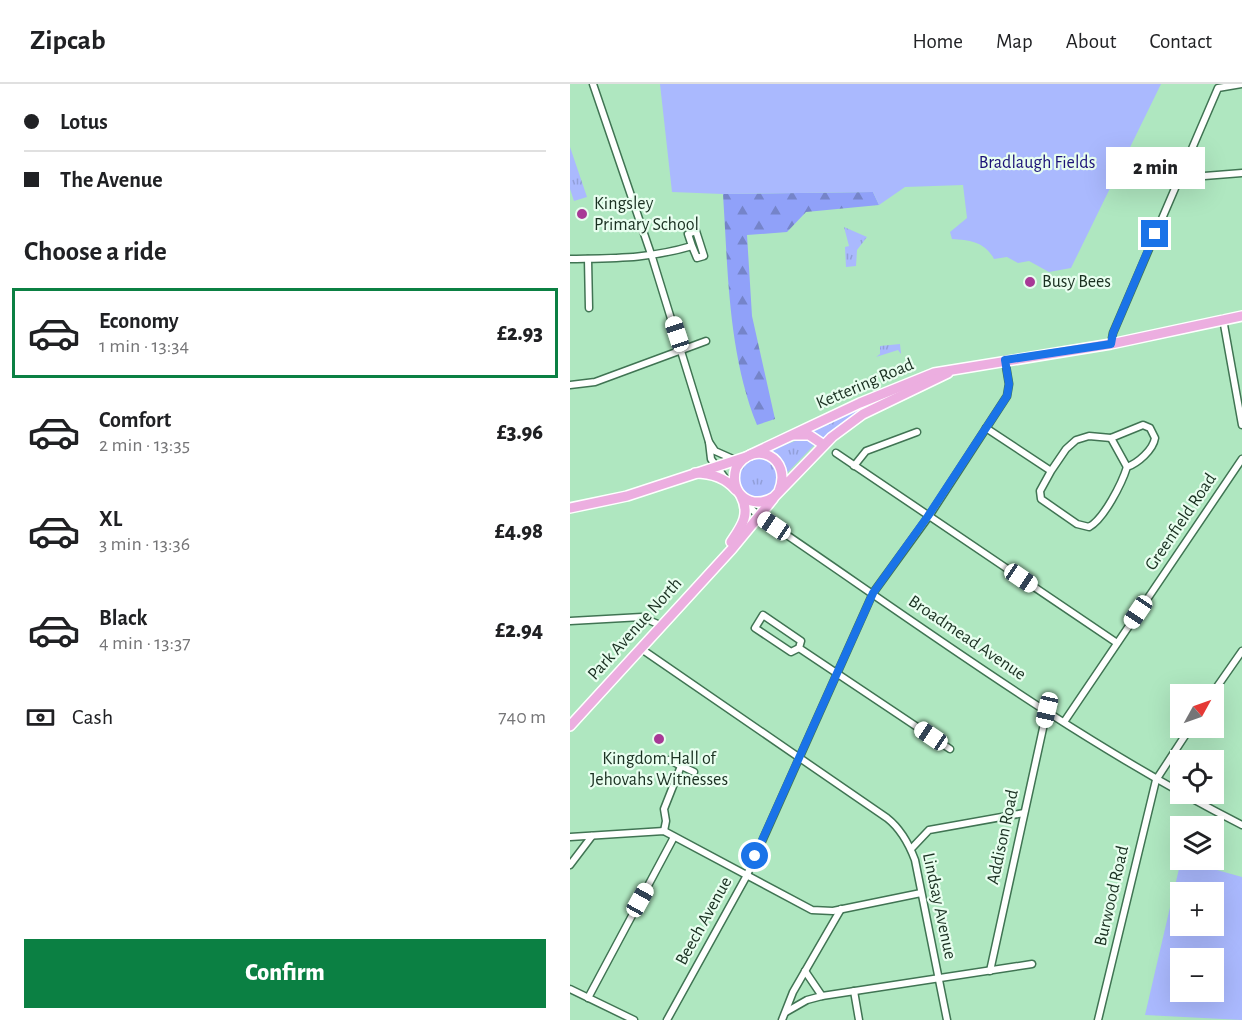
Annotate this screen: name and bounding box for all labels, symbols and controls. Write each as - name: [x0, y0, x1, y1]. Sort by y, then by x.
- text: Zipcab: [30, 27, 106, 55]
- text: Home: [912, 31, 963, 52]
- text: Map: [996, 31, 1033, 52]
- text: About: [1066, 31, 1116, 52]
- text: Contact: [1149, 31, 1212, 52]
- text: Lotus: [60, 111, 108, 133]
- callout: 2 min: [1106, 147, 1204, 189]
- park label: Bradlaugh Fields: [979, 154, 1095, 172]
- text: 2 min: [1133, 158, 1178, 178]
- text: The Avenue: [60, 169, 163, 191]
- place label: Kingsley Primary School: [594, 195, 699, 234]
- marker: Kingsley Primary School: [575, 207, 589, 221]
- route end: [1141, 220, 1168, 247]
- text: Choose a ride: [24, 238, 167, 265]
- place label: Busy Bees: [1042, 273, 1111, 291]
- marker: Busy Bees: [1023, 275, 1037, 289]
- icon: car: [27, 306, 81, 360]
- text: Economy: [99, 310, 179, 332]
- car: [663, 314, 691, 354]
- text: £2.93: [497, 322, 543, 344]
- text: 1 min · 13:34: [99, 336, 189, 356]
- street label: Kettering Road: [813, 355, 917, 413]
- icon: car: [27, 405, 81, 459]
- text: Comfort: [99, 409, 171, 431]
- text: £3.96: [497, 421, 543, 443]
- text: 2 min · 13:35: [99, 435, 190, 455]
- street label: Greenfield Road: [1142, 470, 1220, 574]
- icon: car: [27, 504, 81, 558]
- text: XL: [99, 508, 122, 530]
- car: [754, 508, 794, 544]
- text: £4.98: [495, 520, 543, 542]
- text: 3 min · 13:36: [99, 534, 190, 554]
- car: [1001, 560, 1041, 596]
- street label: Park Avenue North: [584, 574, 686, 684]
- street label: Broadmead Avenue: [905, 592, 1029, 684]
- car: [1120, 592, 1156, 632]
- icon: car: [27, 603, 81, 657]
- text: Black: [99, 607, 147, 629]
- text: £2.94: [495, 619, 543, 641]
- text: 4 min · 13:37: [99, 633, 191, 653]
- north arrow: [1170, 684, 1224, 738]
- map controls: [1170, 684, 1224, 1002]
- car: [1034, 690, 1060, 730]
- icon: cash: [24, 701, 57, 734]
- text: Cash: [72, 706, 113, 728]
- text: 740 m: [498, 707, 546, 727]
- car: [911, 718, 951, 754]
- marker: Kingdom Hall of Jehovahs Witnesses: [652, 732, 666, 746]
- place label: Kingdom Hall of Jehovahs Witnesses: [590, 750, 728, 789]
- button: locate: [1170, 750, 1224, 804]
- street label: Addison Road: [984, 788, 1022, 886]
- button: layers: [1170, 816, 1224, 870]
- route start: [741, 842, 768, 869]
- street label: Burwood Road: [1092, 844, 1132, 948]
- street label: Lindsay Avenue: [919, 851, 959, 961]
- street label: Beech Avenue: [672, 874, 736, 968]
- car: [623, 880, 657, 920]
- button: +: [1170, 882, 1224, 936]
- button: Confirm: [24, 939, 546, 1008]
- button: −: [1170, 948, 1224, 1002]

